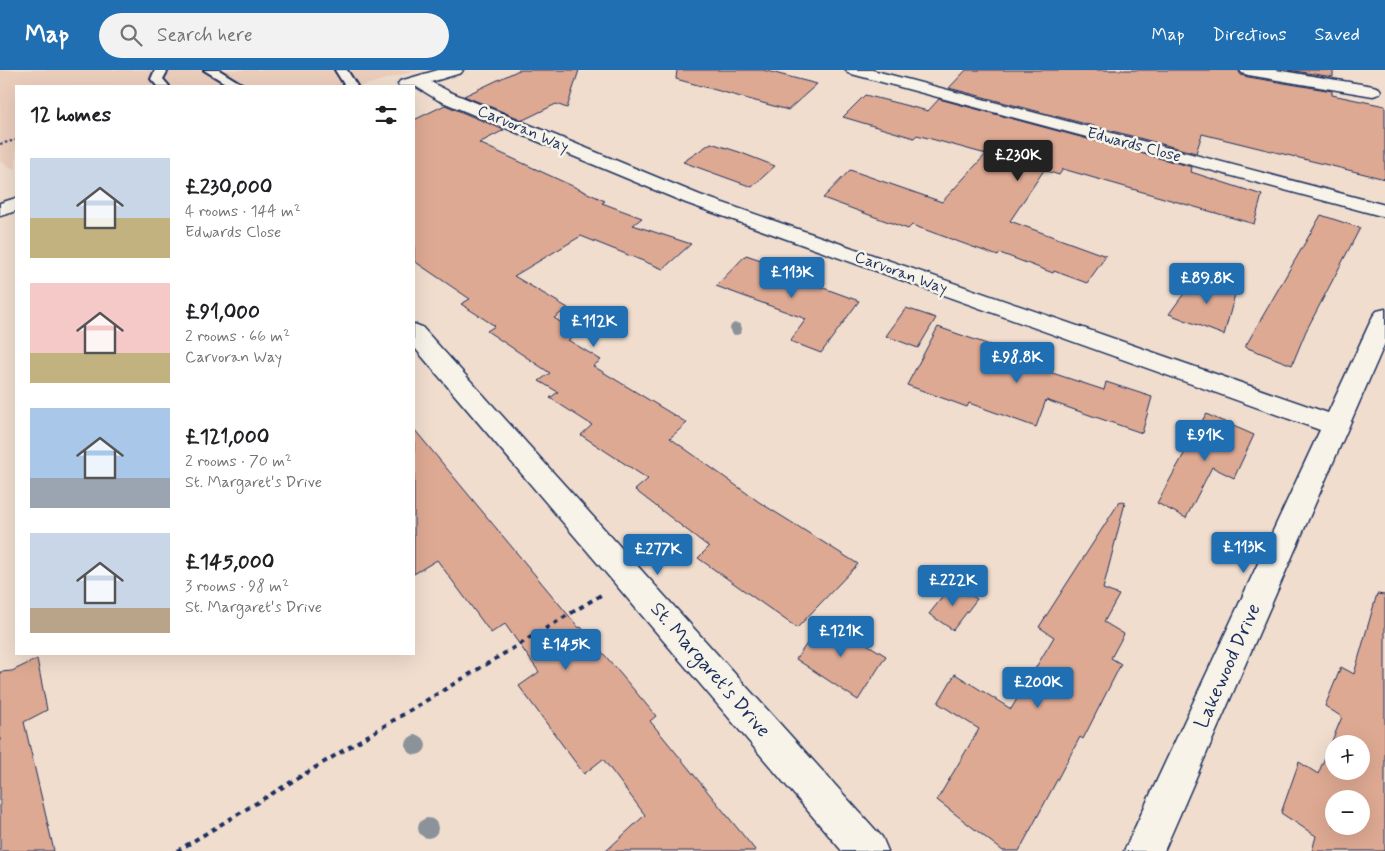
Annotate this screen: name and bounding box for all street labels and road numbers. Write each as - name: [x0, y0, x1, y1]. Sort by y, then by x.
- street label: Carvoran Way: [474, 100, 572, 158]
- street label: Edwards Close: [1085, 122, 1183, 168]
- street label: Carvoran Way: [852, 247, 950, 299]
- street label: St. Margaret's Drive: [643, 596, 776, 744]
- street label: Lakewood Drive: [1188, 599, 1268, 733]

